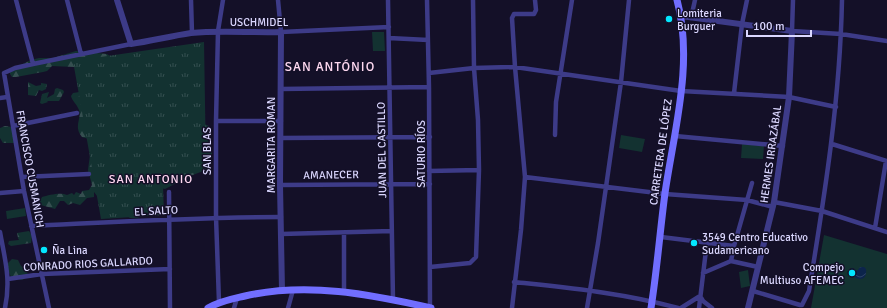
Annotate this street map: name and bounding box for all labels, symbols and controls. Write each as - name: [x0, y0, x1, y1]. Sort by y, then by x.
- place label: Lomiteria Burguer: [677, 7, 722, 33]
- scale bar: [747, 12, 811, 38]
- marker: Lomiteria Burguer: [664, 14, 674, 24]
- street label: USCHMIDEL: [230, 16, 289, 29]
- text: 100 m: [753, 19, 785, 34]
- district label: SAN ANTÓNIO: [285, 59, 375, 75]
- street label: MARGARITA ROMAN: [265, 97, 278, 193]
- street label: CARRETERA DE LÓPEZ: [646, 98, 675, 206]
- street label: JUAN DEL CASTILLO: [375, 102, 389, 198]
- street label: HERMES IRRAZÁBAL: [757, 104, 784, 204]
- street label: FRANCISCO CUSMANICH: [13, 109, 47, 229]
- street label: SATURIO RÍOS: [414, 120, 428, 188]
- street label: SAN BLAS: [201, 127, 214, 175]
- street label: AMANECER: [303, 168, 359, 182]
- district label: SAN ANTONIO: [109, 172, 193, 187]
- street label: EL SALTO: [134, 203, 178, 219]
- place label: 3549 Centro Educativo Sudamericano: [702, 231, 808, 257]
- marker: 3549 Centro Educativo Sudamericano: [689, 238, 699, 248]
- place label: Ña Lina: [52, 244, 88, 257]
- marker: Ña Lina: [39, 245, 49, 255]
- street label: CONRADO RIOS GALLARDO: [23, 254, 153, 274]
- place label: Compejo Multiuso AFEMEC: [760, 261, 844, 287]
- marker: Compejo Multiuso AFEMEC: [847, 268, 857, 278]

